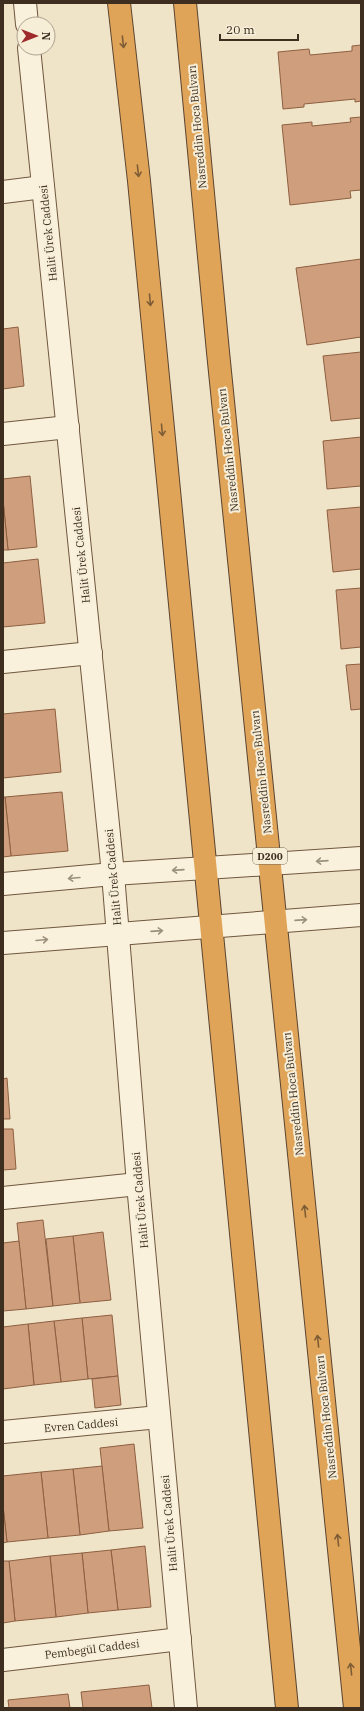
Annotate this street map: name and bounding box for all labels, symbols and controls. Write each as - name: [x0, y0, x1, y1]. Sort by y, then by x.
- north arrow: [16, 16, 56, 56]
- scale bar: [220, 16, 298, 42]
- text: 20 m: [226, 22, 255, 37]
- text: N: [39, 32, 53, 41]
- one-way arrow: [120, 35, 127, 48]
- street label: Nasreddin Hoca Bulvarı: [185, 64, 209, 189]
- one-way arrow: [134, 164, 141, 177]
- street label: Halit Ürek Caddesi: [36, 184, 60, 282]
- one-way arrow: [146, 293, 154, 306]
- street label: Nasreddin Hoca Bulvarı: [215, 387, 241, 512]
- one-way arrow: [159, 423, 166, 436]
- street label: Halit Ürek Caddesi: [69, 506, 93, 604]
- street label: Nasreddin Hoca Bulvarı: [248, 709, 274, 834]
- street label: Halit Ürek Caddesi: [102, 828, 124, 926]
- road number: D200: [253, 848, 287, 864]
- one-way arrow: [316, 857, 329, 864]
- one-way arrow: [172, 866, 185, 873]
- one-way arrow: [68, 874, 81, 881]
- one-way arrow: [294, 916, 307, 923]
- one-way arrow: [150, 927, 163, 934]
- one-way arrow: [35, 937, 48, 944]
- street label: Nasreddin Hoca Bulvarı: [280, 1031, 306, 1156]
- street label: Halit Ürek Caddesi: [129, 1151, 151, 1249]
- one-way arrow: [301, 1205, 308, 1218]
- one-way arrow: [314, 1335, 322, 1348]
- street label: Nasreddin Hoca Bulvarı: [313, 1354, 339, 1479]
- street label: Evren Caddesi: [43, 1415, 119, 1435]
- street label: Halit Ürek Caddesi: [158, 1474, 180, 1572]
- one-way arrow: [334, 1534, 342, 1547]
- street label: Pembegül Caddesi: [44, 1636, 141, 1662]
- one-way arrow: [347, 1663, 354, 1676]

